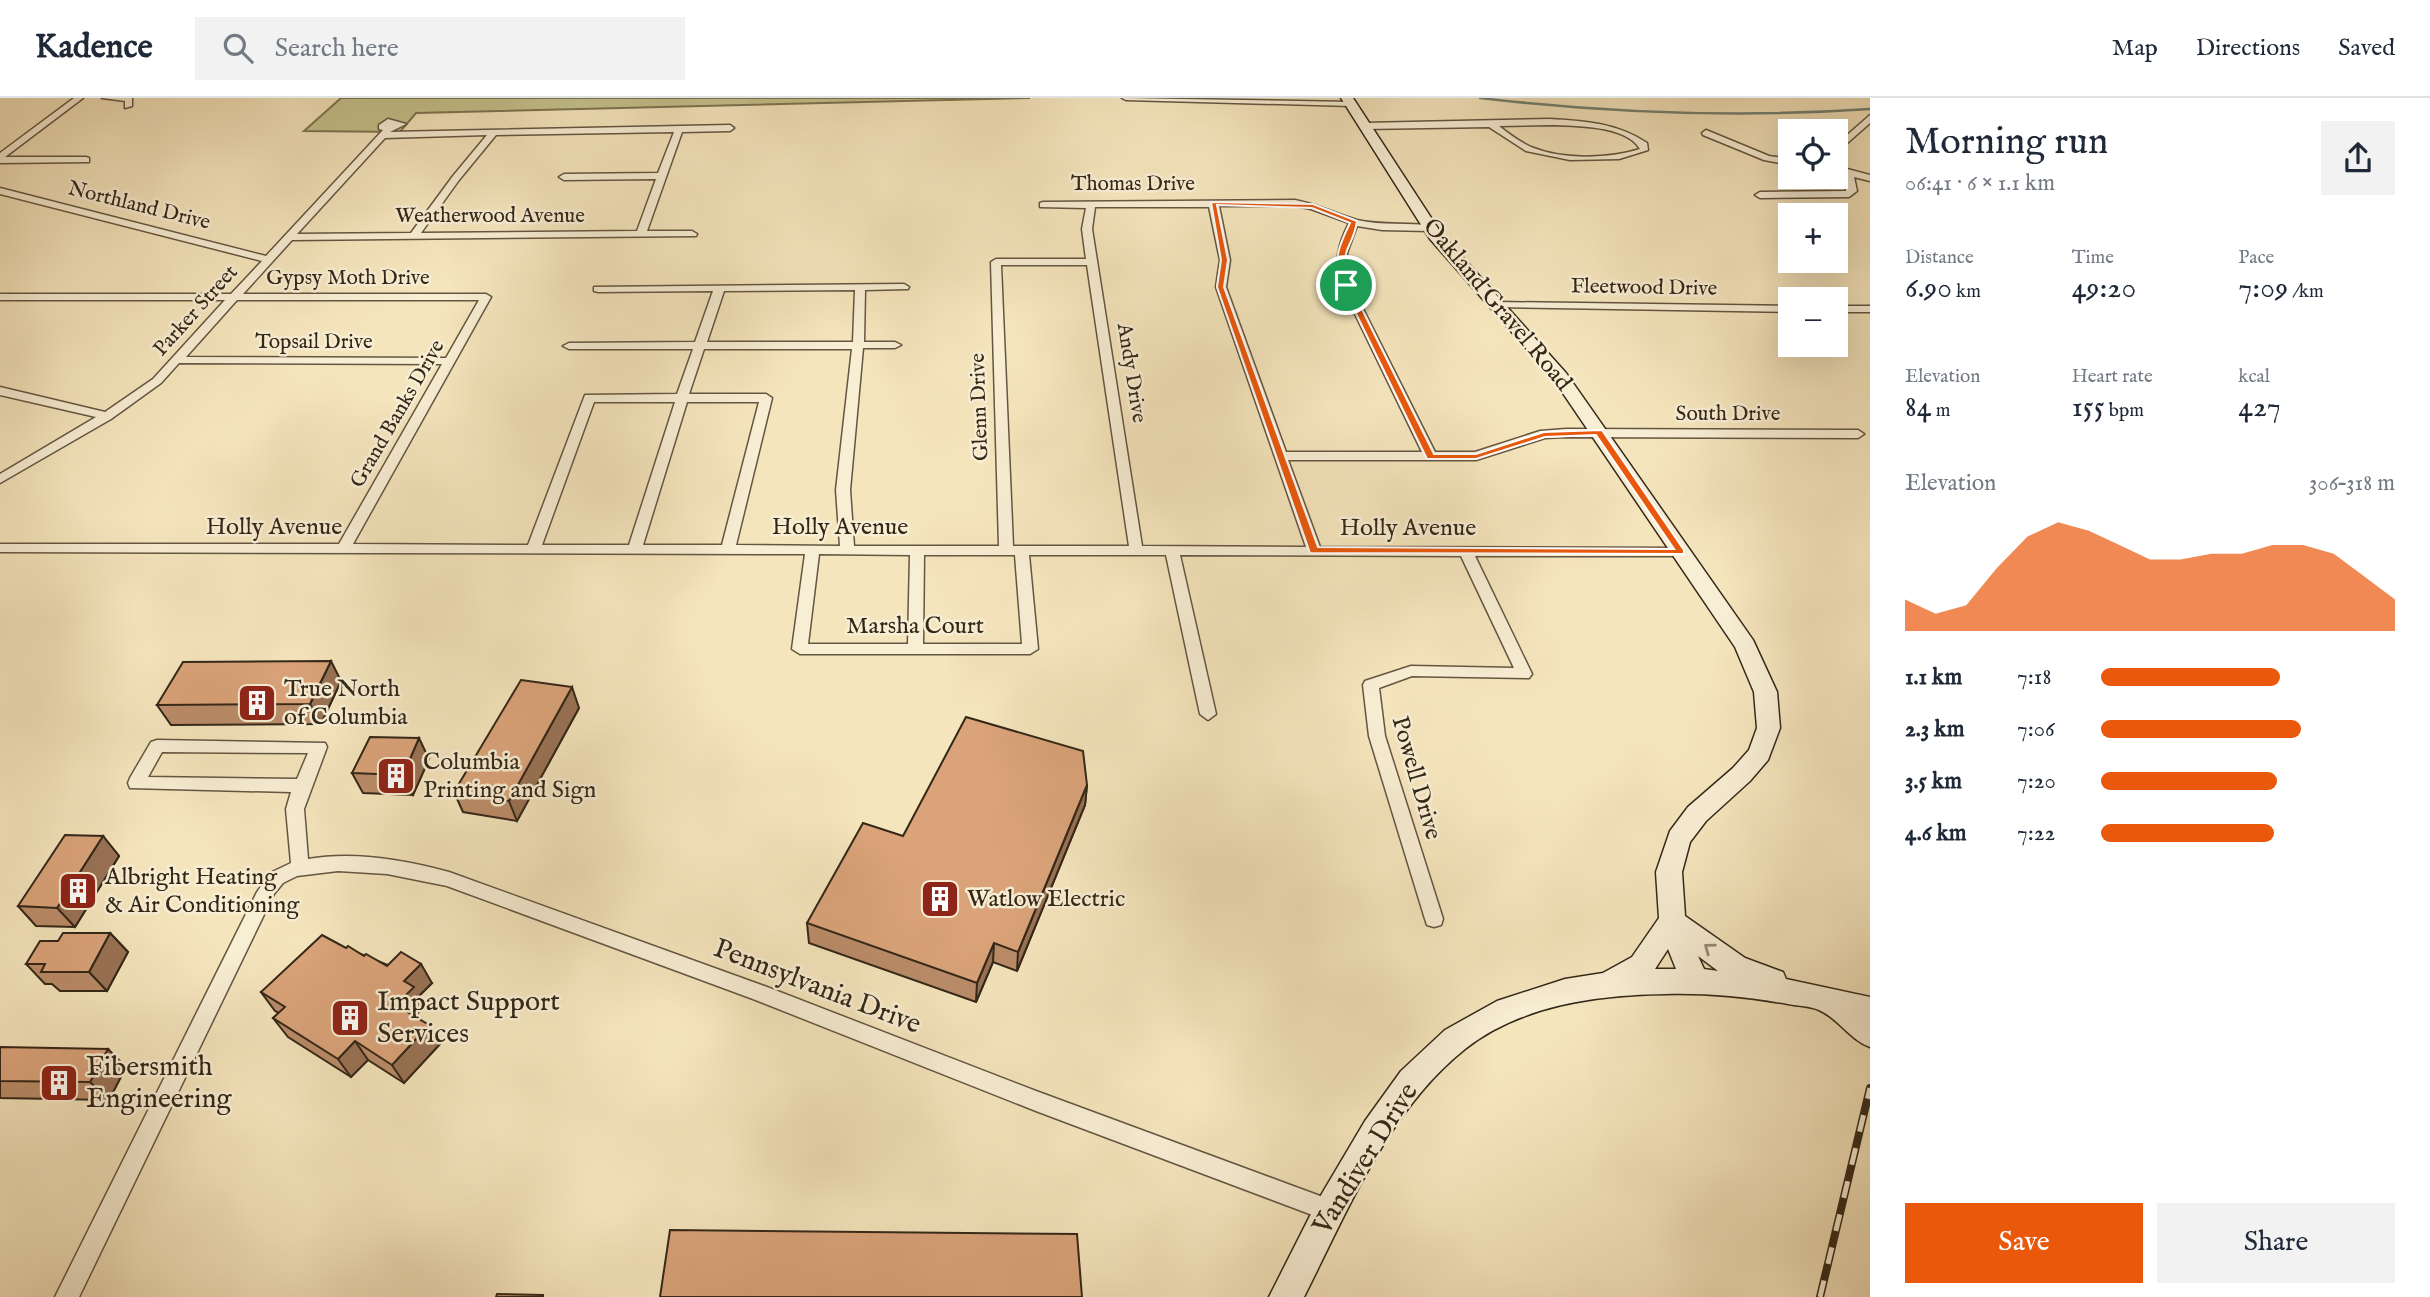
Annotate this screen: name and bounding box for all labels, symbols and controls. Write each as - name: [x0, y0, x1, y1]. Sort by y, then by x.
- search box: [195, 17, 685, 80]
- text: Kadence: [35, 27, 153, 69]
- icon: search: [219, 29, 257, 67]
- text: Search here: [275, 32, 399, 65]
- text: Map: [2112, 33, 2158, 64]
- text: Directions: [2196, 33, 2300, 64]
- text: Saved: [2338, 33, 2395, 64]
- map controls: [1778, 119, 1848, 357]
- button: locate: [1778, 119, 1848, 189]
- text: Morning run: [1905, 119, 2108, 167]
- button: share: [2321, 121, 2395, 195]
- text: 06:41 · 6 × 1.1 km: [1905, 169, 2055, 198]
- street label: Thomas Drive: [1071, 171, 1195, 198]
- street label: Northland Drive: [65, 175, 213, 237]
- street label: Weatherwood Avenue: [395, 203, 585, 230]
- button: +: [1778, 203, 1848, 273]
- street label: Oakland Gravel Road: [1416, 212, 1579, 398]
- text: Distance: [1905, 246, 1974, 270]
- text: Time: [2072, 246, 2114, 270]
- text: Pace: [2238, 246, 2274, 270]
- pin: [1316, 255, 1376, 315]
- street label: Parker Street: [148, 260, 244, 362]
- street label: Gypsy Moth Drive: [266, 265, 430, 292]
- icon: arrive: [1327, 266, 1365, 304]
- text: 6.90: [1905, 270, 1952, 308]
- text: 49:20: [2072, 270, 2136, 308]
- text: 7:09: [2238, 270, 2288, 308]
- street label: Fleetwood Drive: [1571, 273, 1718, 303]
- text: km: [1952, 280, 1981, 304]
- text: /km: [2288, 280, 2324, 304]
- button: −: [1778, 287, 1848, 357]
- street label: Andy Drive: [1110, 320, 1152, 425]
- street label: Topsail Drive: [255, 329, 373, 356]
- street label: Grand Banks Drive: [345, 335, 452, 493]
- street label: Glenn Drive: [965, 352, 995, 461]
- text: Elevation: [1905, 365, 1980, 389]
- text: Heart rate: [2072, 365, 2153, 389]
- text: kcal: [2238, 365, 2270, 389]
- text: 84: [1905, 389, 1931, 427]
- text: 155: [2072, 389, 2105, 427]
- text: 427: [2238, 389, 2281, 427]
- text: m: [1931, 399, 1950, 423]
- text: bpm: [2105, 399, 2144, 423]
- street label: South Drive: [1676, 401, 1781, 428]
- text: Elevation: [1905, 469, 1996, 498]
- text: 306–318 m: [2309, 469, 2395, 498]
- street label: Holly Avenue: [206, 512, 342, 543]
- street label: Holly Avenue: [772, 512, 908, 543]
- street label: Holly Avenue: [1340, 513, 1476, 544]
- street label: Marsha Court: [846, 611, 984, 642]
- text: 1.1 km: [1905, 663, 1962, 692]
- text: 7:18: [2017, 663, 2051, 692]
- place label: True North of Columbia: [284, 674, 408, 733]
- building icon: True North of Columbia: [236, 682, 278, 724]
- street label: Powell Drive: [1384, 713, 1448, 843]
- text: 2.3 km: [1905, 715, 1964, 744]
- text: 7:06: [2017, 715, 2055, 744]
- place label: Columbia Printing and Sign: [423, 747, 596, 806]
- building icon: Columbia Printing and Sign: [375, 755, 417, 797]
- text: 3.5 km: [1905, 767, 1962, 796]
- text: 7:20: [2017, 767, 2056, 796]
- text: 4.6 km: [1905, 819, 1967, 848]
- text: 7:22: [2017, 819, 2055, 848]
- place label: Albright Heating & Air Conditioning: [104, 862, 300, 921]
- building icon: Albright Heating & Air Conditioning: [57, 870, 99, 912]
- building icon: Watlow Electric: [919, 878, 961, 920]
- place label: Watlow Electric: [967, 884, 1125, 915]
- street label: Pennsylvania Drive: [708, 931, 926, 1043]
- one-way arrow: [1704, 944, 1717, 957]
- place label: Impact Support Services: [377, 985, 560, 1052]
- building icon: Impact Support Services: [329, 997, 371, 1039]
- place label: Fibersmith Engineering: [86, 1050, 232, 1117]
- building icon: Fibersmith Engineering: [38, 1062, 80, 1104]
- street label: Vandiver Drive: [1305, 1076, 1427, 1242]
- button: Save: [1905, 1203, 2143, 1283]
- button: Share: [2157, 1203, 2395, 1283]

